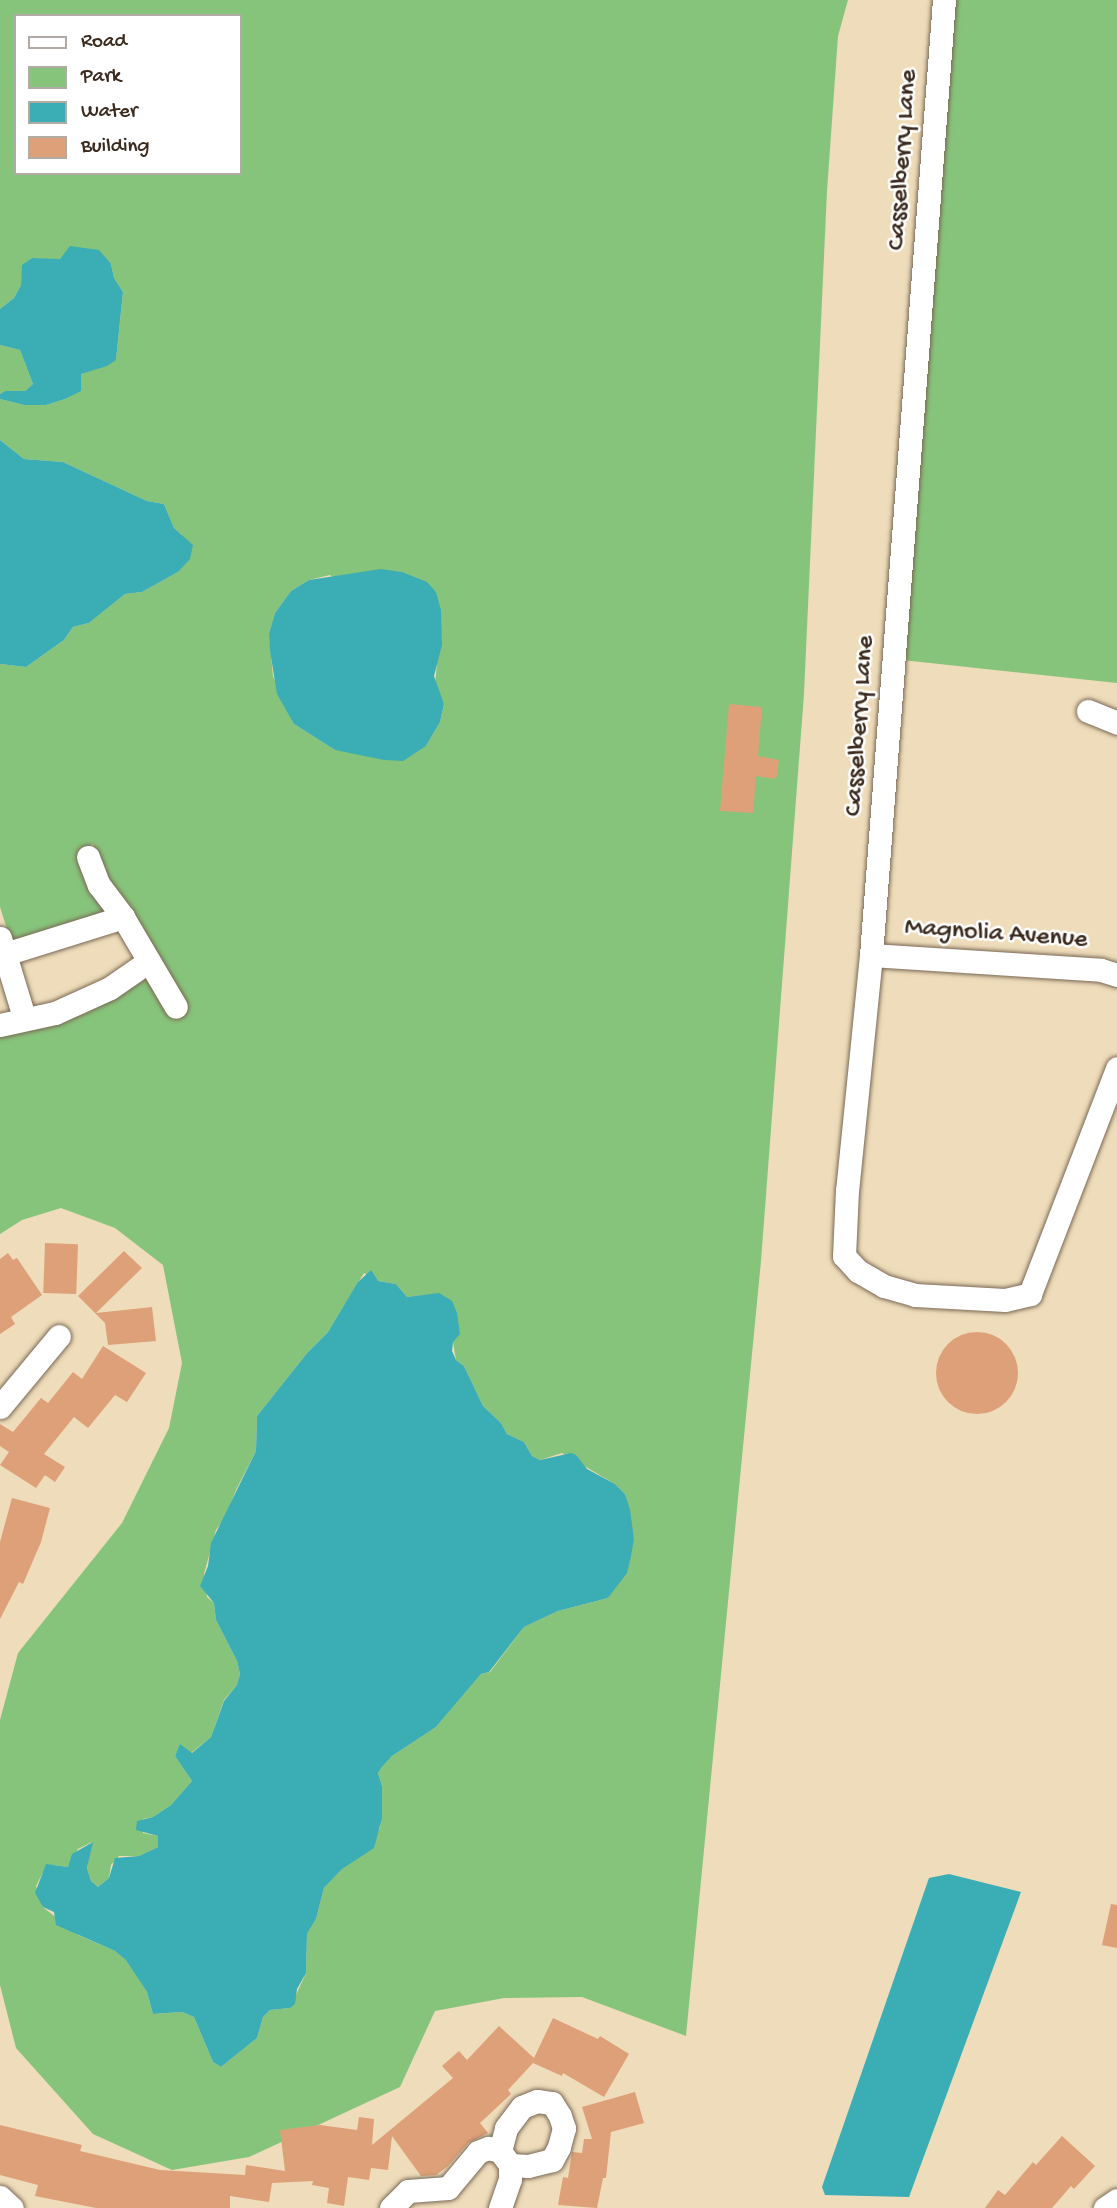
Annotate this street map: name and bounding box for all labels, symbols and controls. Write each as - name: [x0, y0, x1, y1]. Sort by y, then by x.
- legend: [14, 14, 242, 175]
- text: Road: [81, 30, 127, 55]
- text: Park: [81, 65, 121, 90]
- street label: Casselberry Lane: [882, 69, 926, 251]
- text: Water: [81, 100, 137, 125]
- text: Building: [81, 135, 150, 160]
- street label: Casselberry Lane: [839, 635, 883, 817]
- street label: Magnolia Avenue: [904, 913, 1088, 957]

